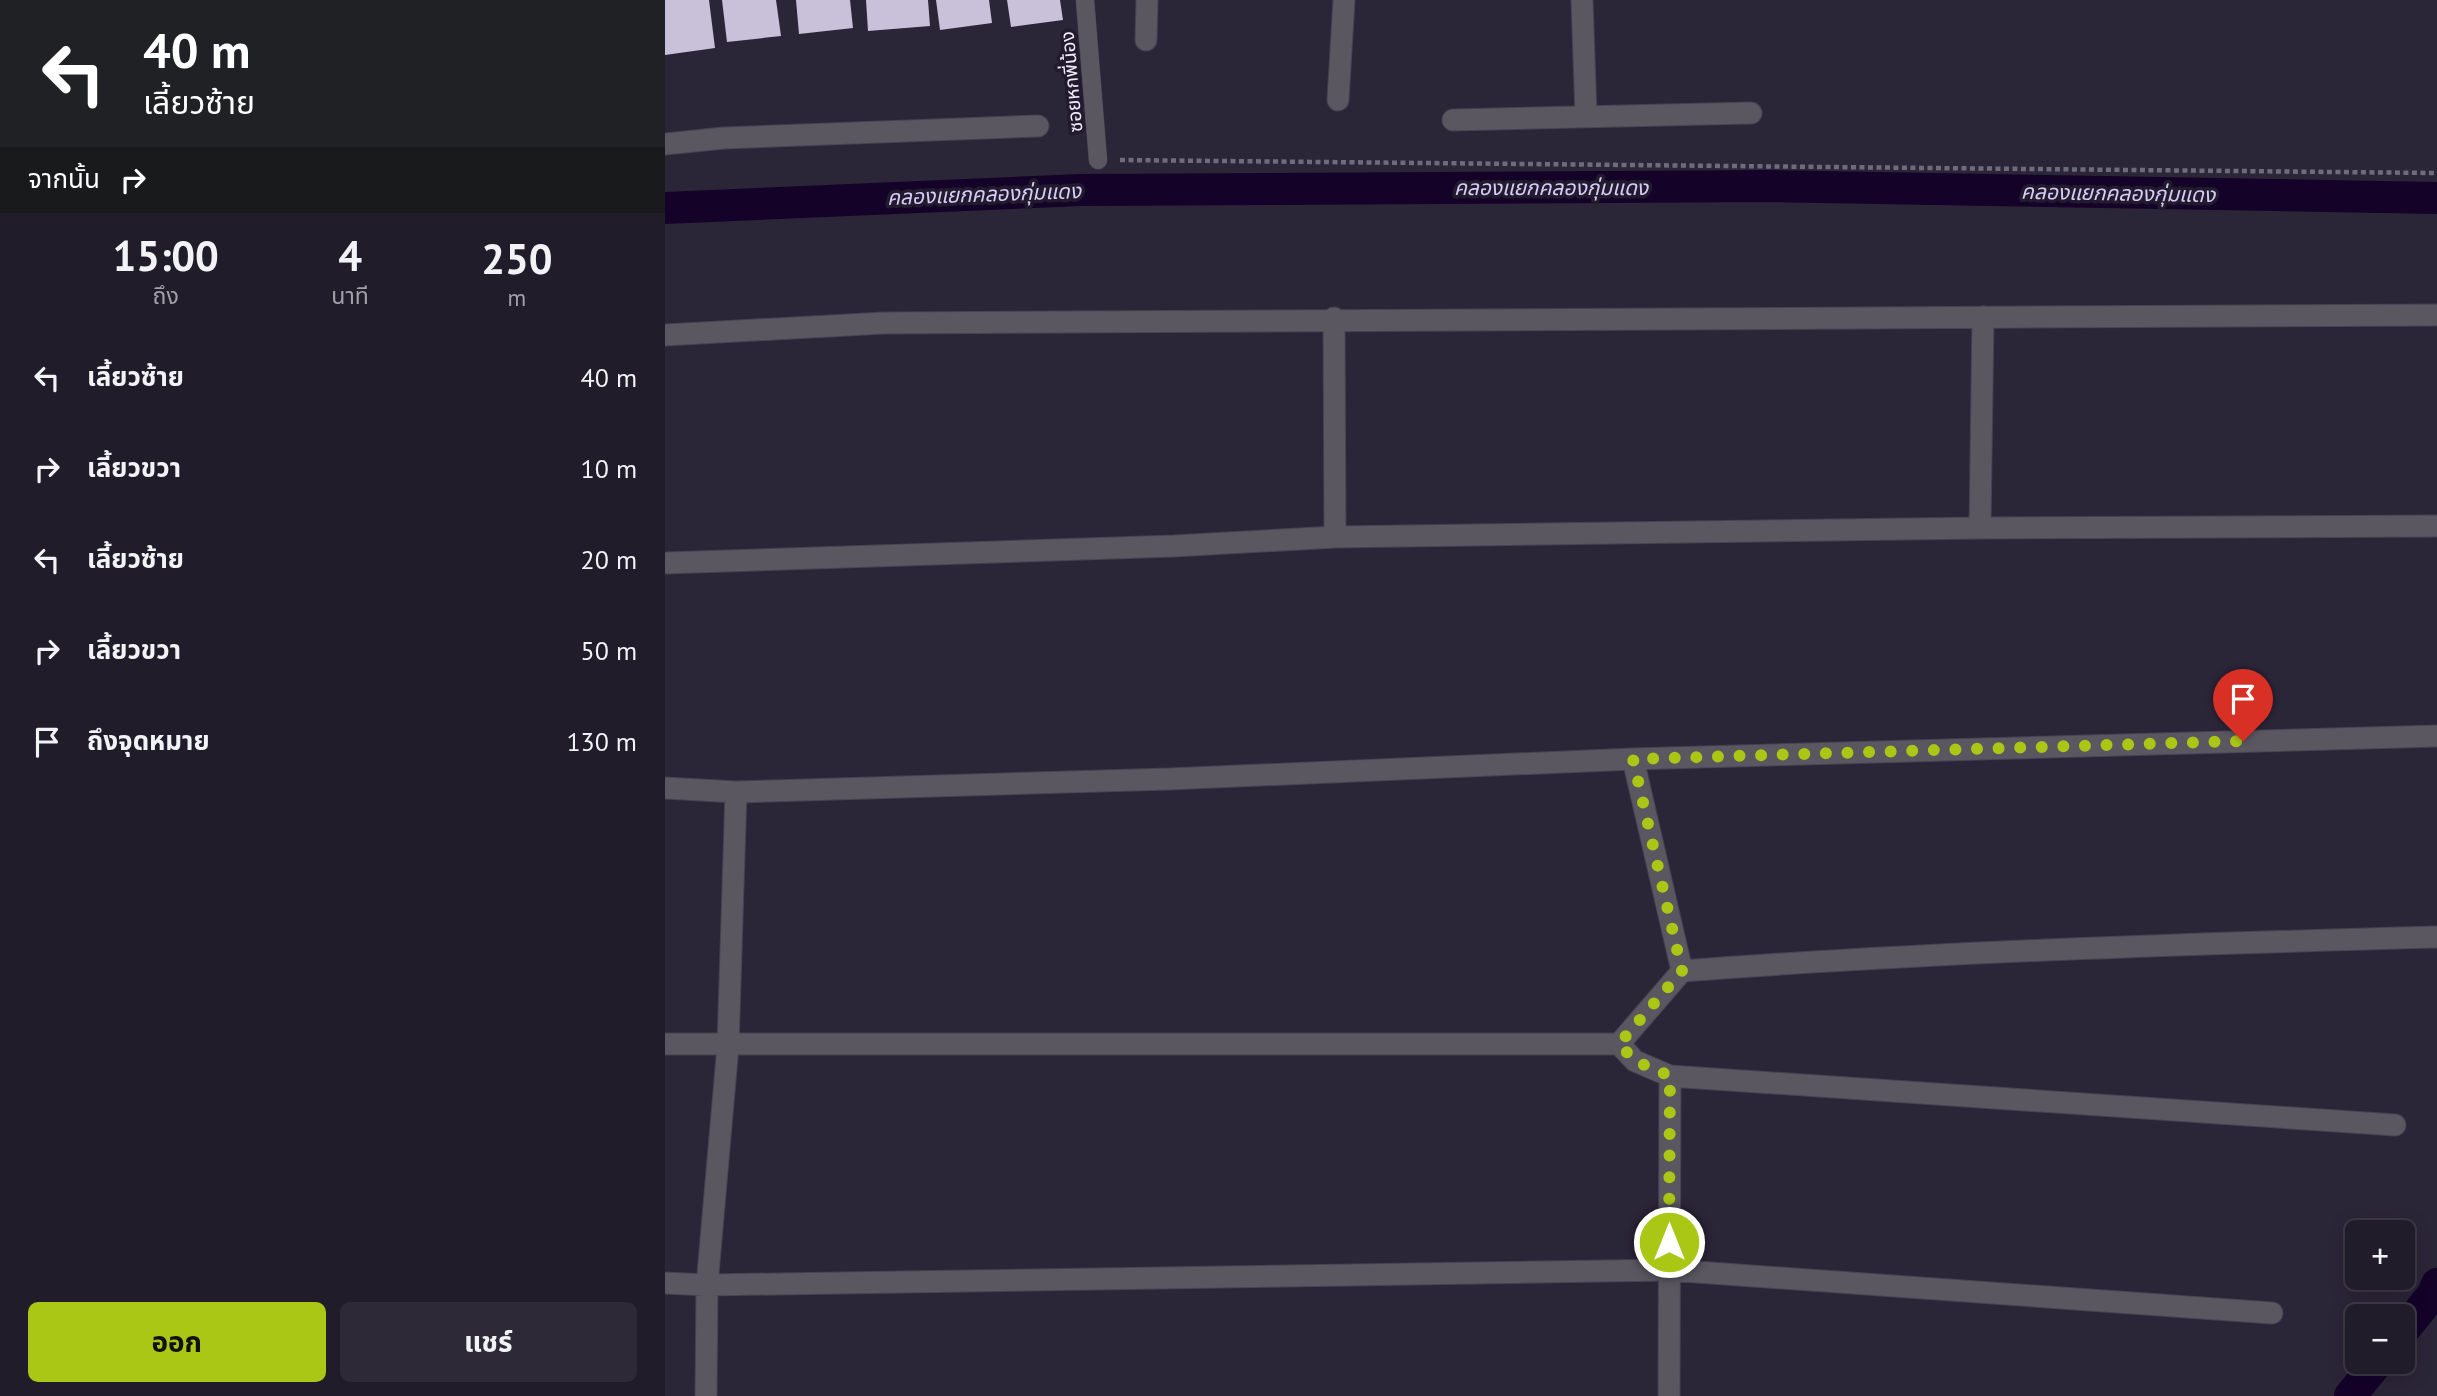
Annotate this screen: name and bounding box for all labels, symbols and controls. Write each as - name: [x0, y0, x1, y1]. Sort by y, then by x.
- text: 40 m: [143, 18, 250, 82]
- icon: left: [28, 28, 119, 119]
- street label: ซอยหกพี่น้อง: [1054, 31, 1087, 134]
- text: เลี้ยวซ้าย: [143, 81, 255, 123]
- icon: right: [114, 161, 152, 199]
- text: จากนั้น: [28, 162, 100, 195]
- water label: คลองแยกคลองกุ่มแดง: [1454, 174, 1650, 201]
- water label: คลองแยกคลองกุ่มแดง: [886, 177, 1083, 211]
- water label: คลองแยกคลองกุ่มแดง: [2021, 178, 2217, 208]
- text: 15:00: [112, 228, 219, 283]
- text: 4: [338, 228, 362, 283]
- text: 250: [481, 231, 553, 286]
- text: ถึง: [153, 281, 179, 310]
- text: นาที: [331, 281, 369, 310]
- text: m: [508, 283, 526, 312]
- icon: left: [28, 359, 66, 397]
- text: เลี้ยวซ้าย: [87, 360, 184, 393]
- text: 40 m: [581, 361, 637, 394]
- icon: right: [28, 450, 66, 488]
- text: เลี้ยวขวา: [87, 451, 181, 484]
- text: 10 m: [581, 452, 637, 485]
- icon: left: [28, 541, 66, 579]
- text: เลี้ยวซ้าย: [87, 542, 184, 575]
- text: 20 m: [581, 543, 637, 576]
- icon: right: [28, 632, 66, 670]
- text: เลี้ยวขวา: [87, 633, 181, 666]
- text: 50 m: [581, 634, 637, 667]
- pin: [2213, 669, 2273, 741]
- icon: arrive: [2224, 680, 2262, 718]
- icon: arrive: [28, 723, 66, 761]
- text: ถึงจุดหมาย: [87, 724, 210, 757]
- text: 130 m: [566, 725, 637, 758]
- position arrow: [1632, 1205, 1706, 1279]
- map controls: [2345, 1220, 2415, 1374]
- button: +: [2345, 1220, 2415, 1290]
- button: ออก: [28, 1302, 326, 1382]
- button: แชร์: [340, 1302, 637, 1382]
- button: −: [2345, 1304, 2415, 1374]

